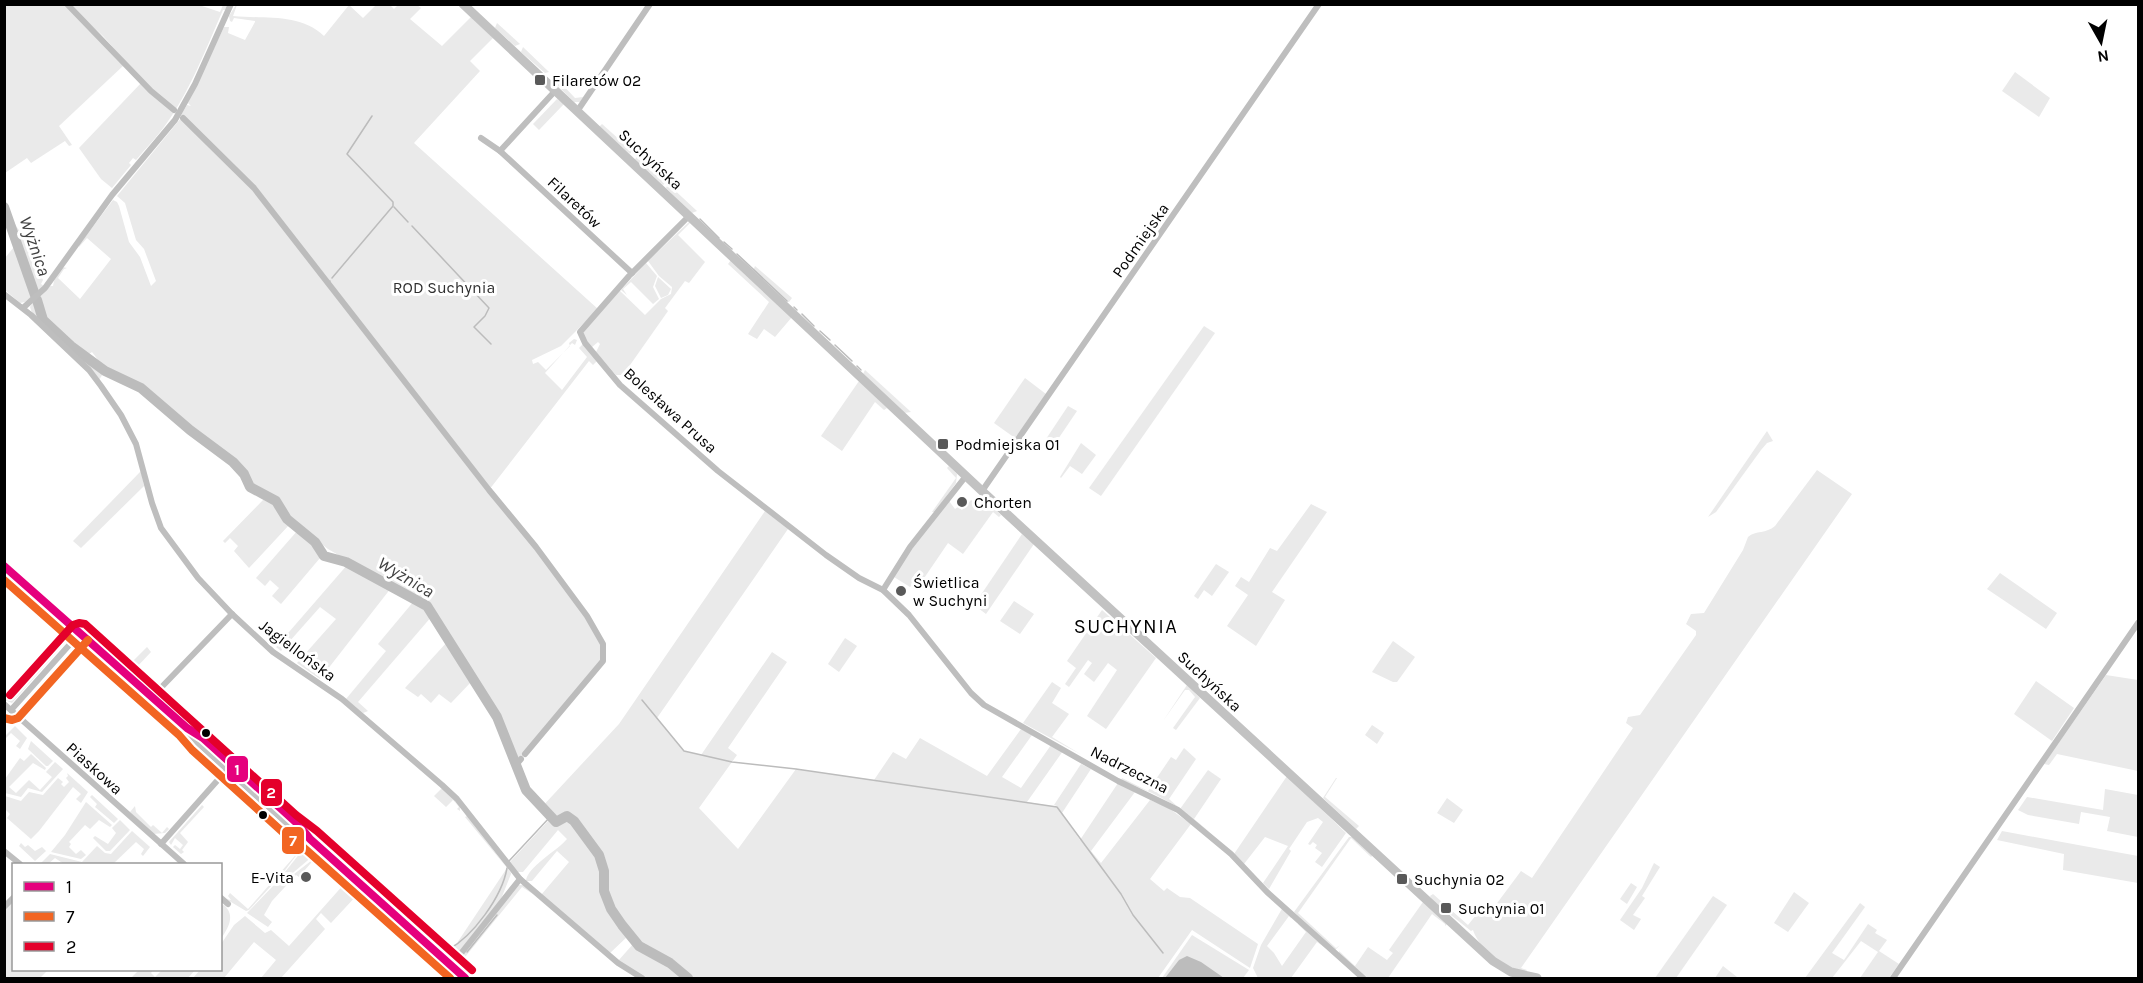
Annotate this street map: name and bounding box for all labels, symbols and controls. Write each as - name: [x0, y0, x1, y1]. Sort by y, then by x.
- north arrow: [2071, 12, 2131, 72]
- text: N: [2096, 46, 2110, 67]
- place label: Filaretów 02: [552, 71, 641, 90]
- marker: Filaretów 02: [533, 73, 547, 87]
- street label: Suchyńska: [615, 125, 687, 194]
- street label: Filaretów: [544, 173, 606, 232]
- street label: Podmiejska: [1108, 199, 1173, 281]
- water label: Wyżnica: [14, 213, 56, 279]
- park label: ROD Suchynia: [393, 278, 495, 297]
- street label: Bolesława Prusa: [620, 364, 721, 457]
- place label: Podmiejska 01: [955, 435, 1060, 454]
- marker: Podmiejska 01: [936, 437, 950, 451]
- place label: Chorten: [974, 493, 1032, 512]
- marker: Chorten: [955, 495, 969, 509]
- water label: Wyżnica: [374, 552, 438, 602]
- place label: Świetlica w Suchyni: [913, 573, 988, 610]
- marker: Świetlica w Suchyni: [894, 584, 908, 598]
- street label: Jagiellońska: [256, 615, 340, 685]
- district label: SUCHYNIA: [1074, 615, 1178, 638]
- street label: Suchyńska: [1174, 647, 1246, 716]
- unlabelled marker: [200, 727, 212, 739]
- street label: Piaskowa: [63, 738, 127, 799]
- street label: Nadrzeczna: [1088, 742, 1172, 797]
- line badge: 1: [226, 755, 249, 783]
- text: 1: [234, 760, 240, 779]
- line badge: 2: [260, 778, 283, 807]
- text: 2: [266, 783, 276, 802]
- unlabelled marker: [257, 809, 269, 821]
- line badge: 7: [281, 826, 305, 855]
- text: 7: [289, 831, 297, 850]
- legend: [12, 863, 222, 971]
- place label: E-Vita: [251, 868, 294, 887]
- marker: E-Vita: [299, 870, 313, 884]
- place label: Suchynia 02: [1414, 870, 1505, 889]
- marker: Suchynia 02: [1395, 872, 1409, 886]
- text: 1: [66, 876, 72, 898]
- place label: Suchynia 01: [1458, 899, 1545, 918]
- marker: Suchynia 01: [1439, 901, 1453, 915]
- text: 7: [66, 906, 75, 928]
- text: 2: [66, 936, 76, 958]

